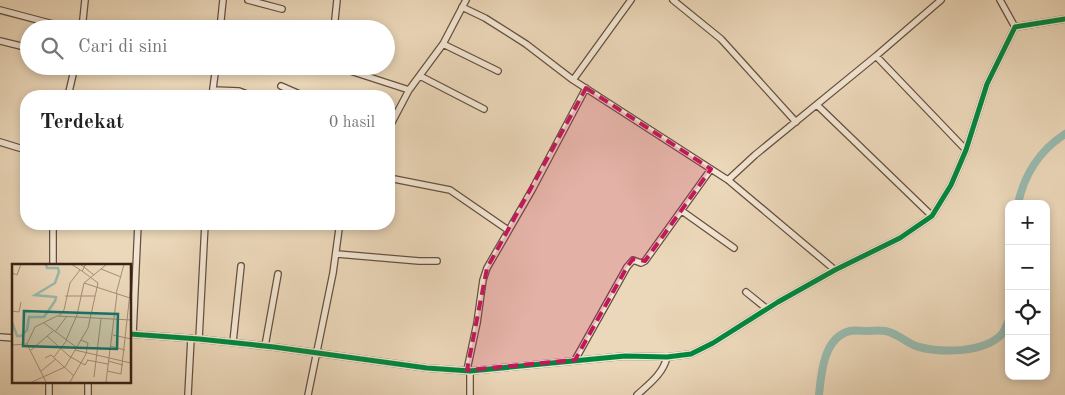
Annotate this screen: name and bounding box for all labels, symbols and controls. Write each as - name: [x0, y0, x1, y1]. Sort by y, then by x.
- search box: [20, 20, 395, 75]
- icon: search: [38, 34, 66, 62]
- text: Cari di sini: [78, 38, 168, 57]
- text: Terdekat: [40, 112, 124, 133]
- text: 0 hasil: [329, 115, 375, 131]
- map controls: [1005, 200, 1050, 380]
- button: +: [1005, 200, 1050, 245]
- button: −: [1005, 245, 1050, 290]
- inset map: [12, 264, 131, 382]
- button: locate: [1005, 290, 1050, 335]
- button: layers: [1005, 335, 1050, 380]

